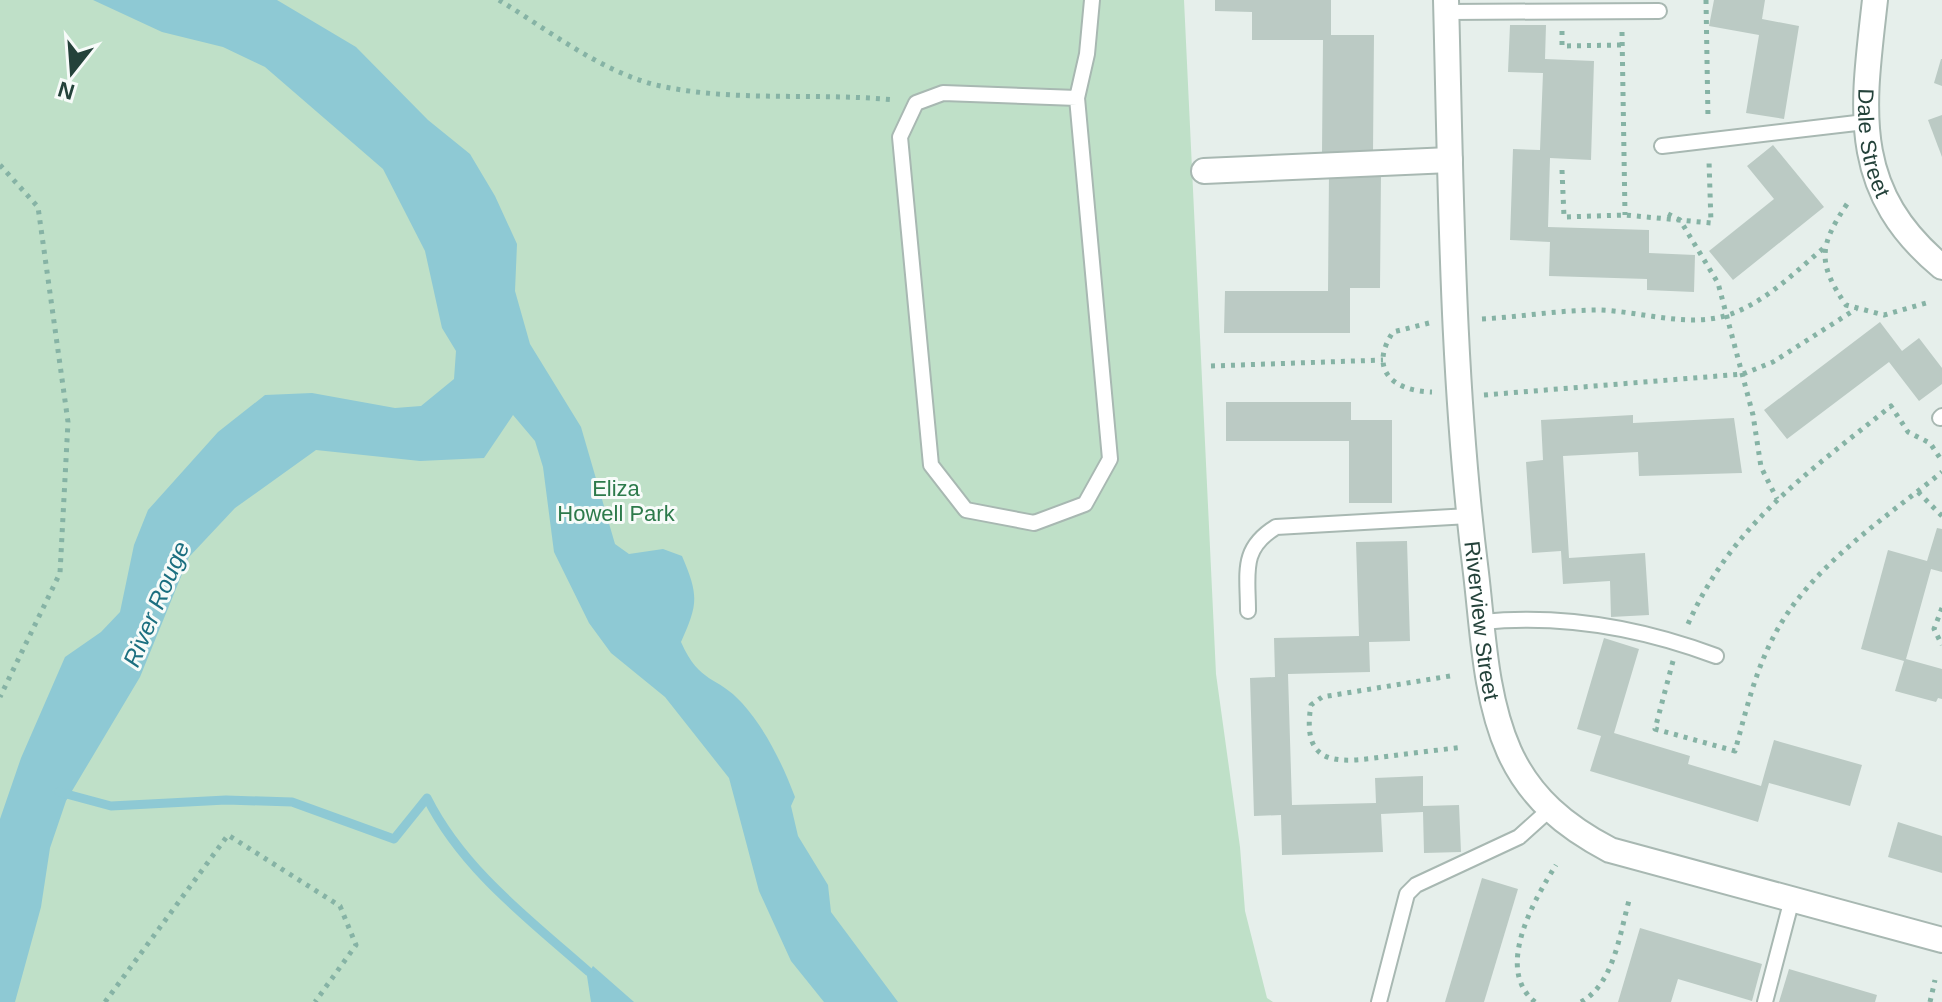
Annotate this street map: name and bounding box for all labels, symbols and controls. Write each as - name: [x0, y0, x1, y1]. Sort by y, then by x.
- north arrow: [32, 32, 112, 112]
- text: N: [55, 76, 78, 105]
- street label: Dale Street: [1854, 88, 1896, 201]
- park label: Eliza Howell Park: [557, 476, 676, 526]
- water label: River Rouge: [118, 537, 194, 671]
- street label: Riverview Street: [1460, 540, 1505, 703]

